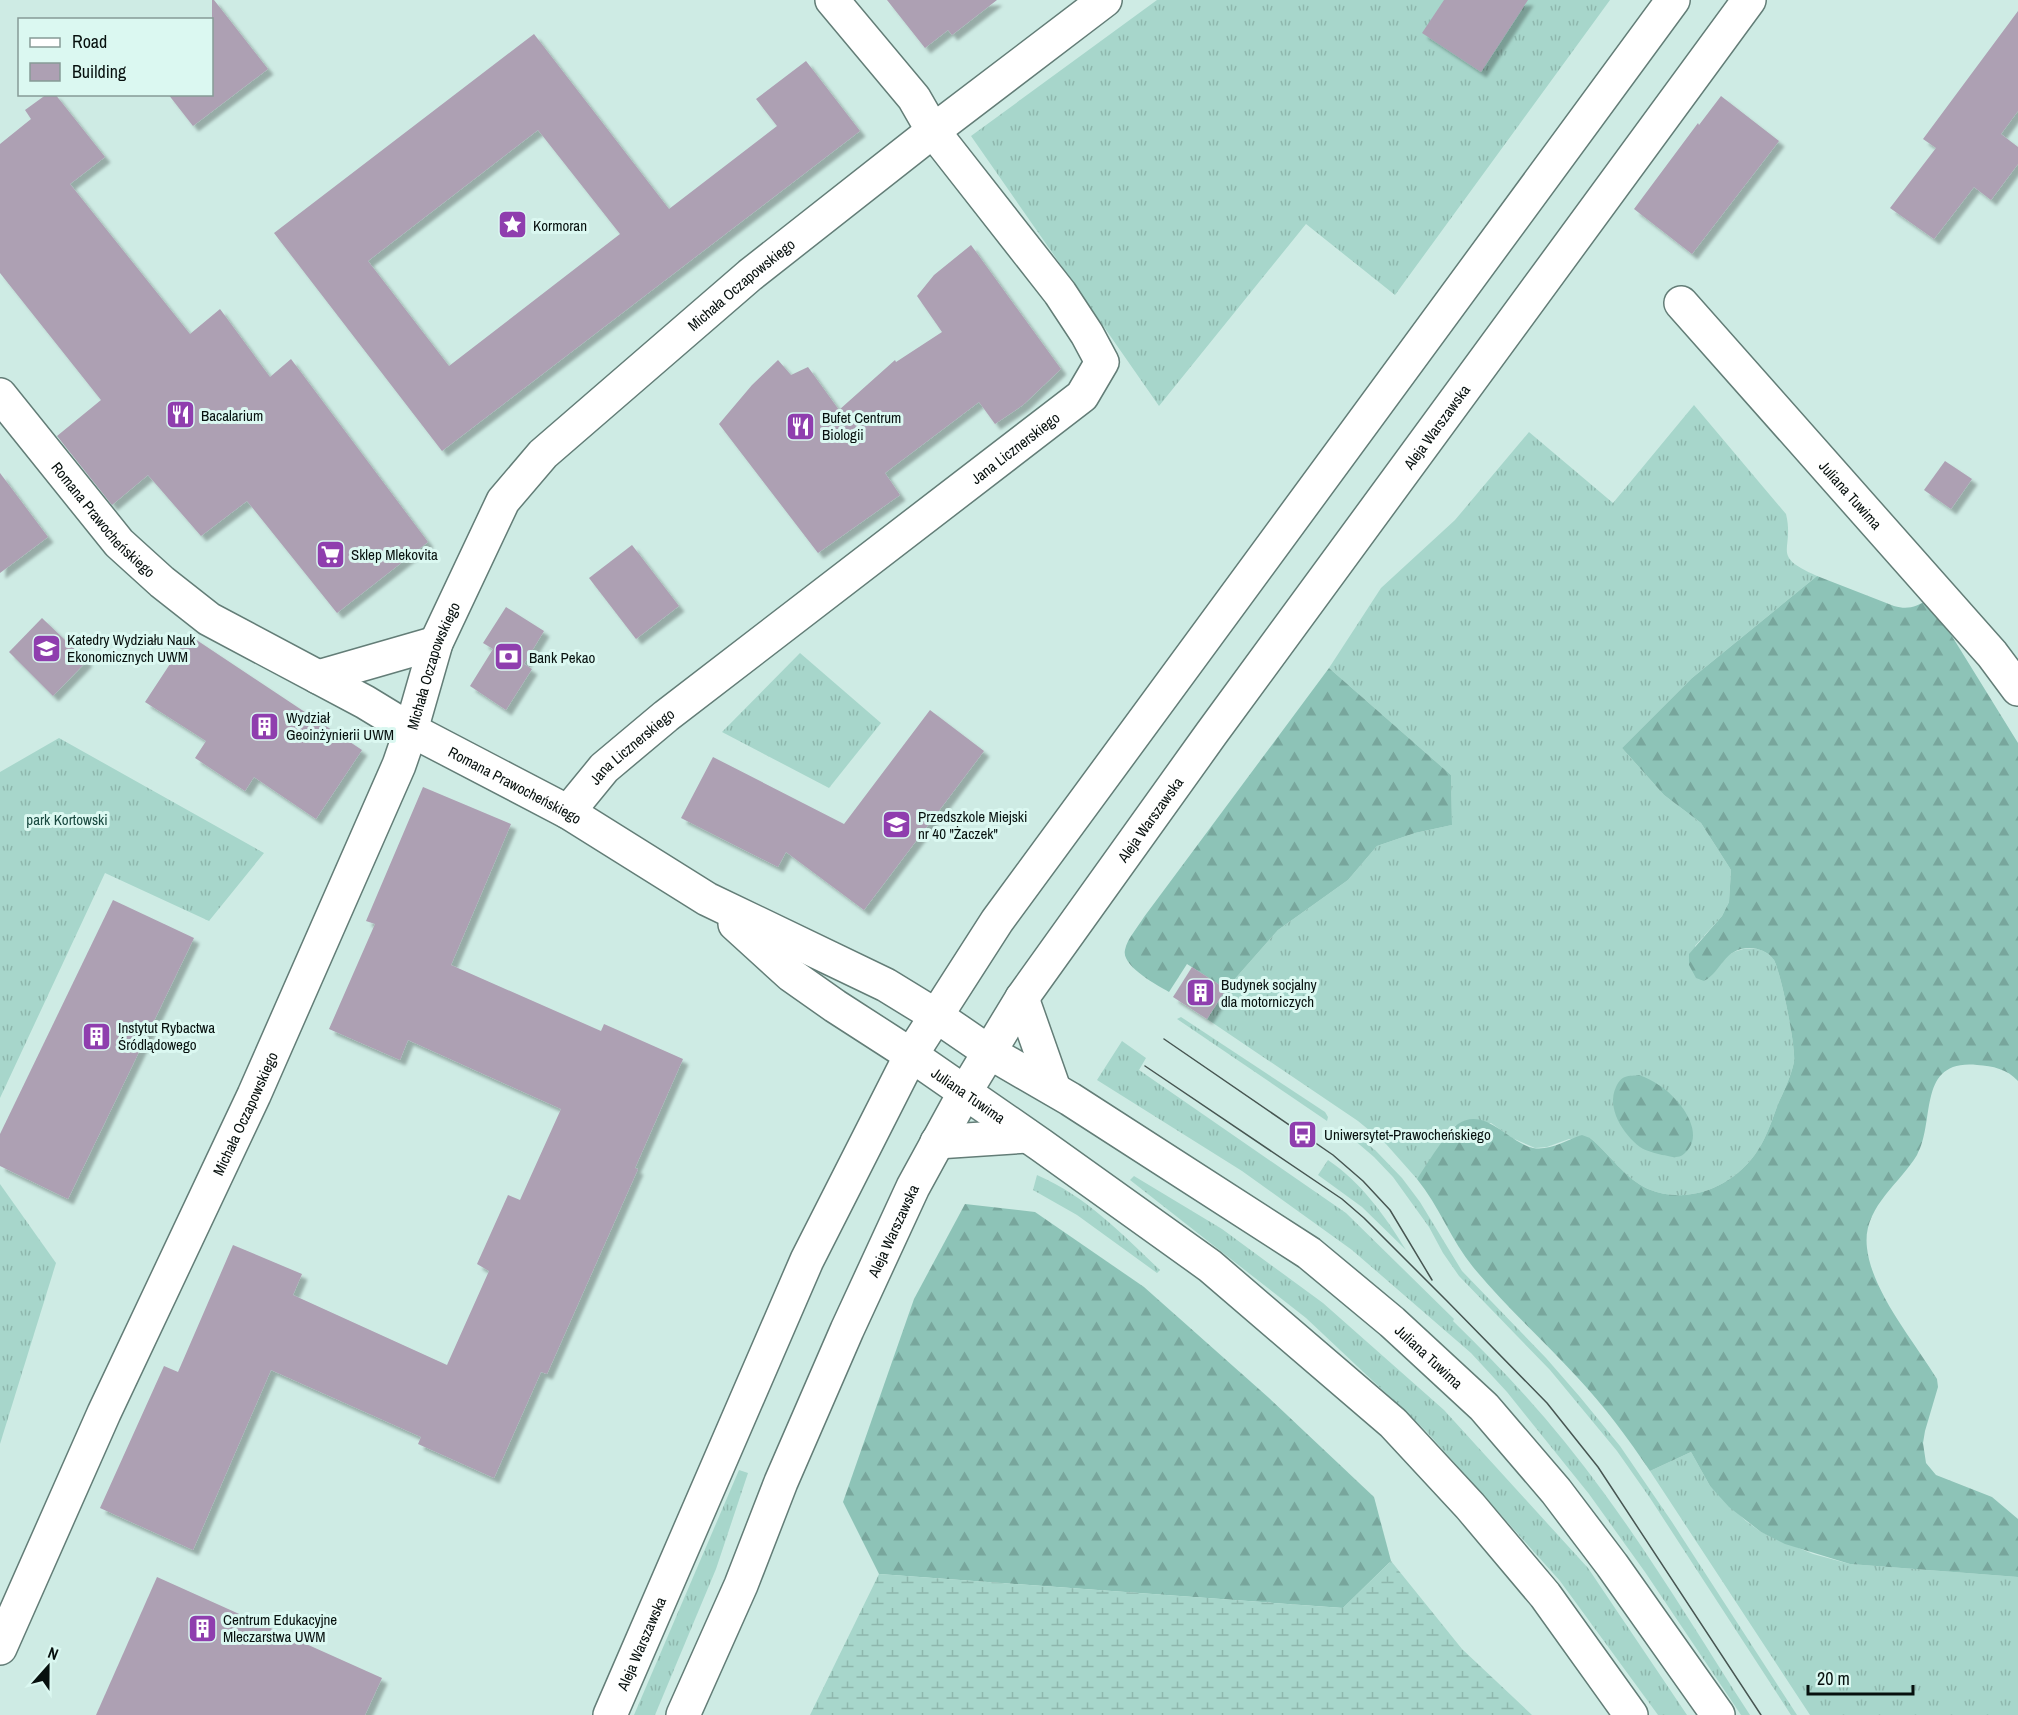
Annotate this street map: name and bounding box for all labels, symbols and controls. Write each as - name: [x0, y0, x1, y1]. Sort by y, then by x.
- legend: [18, 18, 213, 96]
- text: Road: [72, 29, 107, 54]
- text: Building: [72, 59, 127, 84]
- place icon: Kormoran: [496, 209, 528, 241]
- place label: Kormoran: [533, 215, 587, 236]
- street label: Michała Oczapowskiego: [683, 233, 799, 335]
- street label: Aleja Warszawska: [1398, 380, 1474, 474]
- restaurant icon: Bacalarium: [164, 399, 196, 431]
- place label: Bacalarium: [201, 405, 263, 426]
- place label: Bufet Centrum Biologii: [822, 407, 901, 445]
- street label: Jana Licznerskiego: [966, 407, 1064, 488]
- restaurant icon: Bufet Centrum Biologii: [785, 410, 817, 442]
- street label: Juliana Tuwima: [1815, 456, 1887, 534]
- street label: Romana Prawocheńskiego: [47, 457, 160, 582]
- supermarket icon: Sklep Mlekovita: [314, 538, 346, 570]
- place label: Sklep Mlekovita: [351, 544, 438, 565]
- street label: Michała Oczapowskiego: [401, 598, 465, 732]
- place label: Katedry Wydziału Nauk Ekonomicznych UWM: [67, 629, 196, 667]
- school or university icon: Katedry Wydziału Nauk Ekonomicznych UWM: [30, 632, 62, 664]
- bank icon: Bank Pekao: [492, 641, 524, 673]
- place label: Bank Pekao: [529, 647, 595, 668]
- street label: Jana Licznerskiego: [584, 703, 679, 789]
- place label: Wydział Geoinżynierii UWM: [286, 707, 394, 745]
- building icon: Wydział Geoinżynierii UWM: [249, 710, 281, 742]
- street label: Romana Prawocheńskiego: [445, 741, 586, 829]
- street label: Aleja Warszawska: [1112, 772, 1188, 867]
- place label: Przedszkole Miejski nr 40 "Żaczek": [918, 806, 1027, 844]
- park label: park Kortowski: [26, 809, 108, 830]
- school or university icon: Przedszkole Miejski nr 40 "Żaczek": [881, 809, 913, 841]
- place label: Budynek socjalny dla motorniczych: [1221, 974, 1318, 1012]
- building icon: Budynek socjalny dla motorniczych: [1184, 977, 1216, 1009]
- place label: Instytut Rybactwa Śródlądowego: [118, 1017, 215, 1055]
- building icon: Instytut Rybactwa Śródlądowego: [81, 1020, 113, 1052]
- street label: Michała Oczapowskiego: [207, 1048, 282, 1179]
- street label: Juliana Tuwima: [927, 1062, 1010, 1128]
- bus stop icon: Uniwersytet-Prawocheńskiego: [1287, 1118, 1319, 1150]
- place label: Uniwersytet-Prawocheńskiego: [1324, 1124, 1491, 1145]
- street label: Aleja Warszawska: [862, 1181, 923, 1281]
- street label: Juliana Tuwima: [1391, 1320, 1468, 1393]
- street label: Aleja Warszawska: [611, 1593, 671, 1694]
- place label: Centrum Edukacyjne Mleczarstwa UWM: [223, 1609, 337, 1647]
- building icon: Centrum Edukacyjne Mleczarstwa UWM: [186, 1612, 218, 1644]
- north arrow: [18, 1637, 78, 1697]
- text: N: [45, 1641, 62, 1665]
- scale bar: [1808, 1658, 1913, 1696]
- text: 20 m: [1817, 1666, 1850, 1691]

